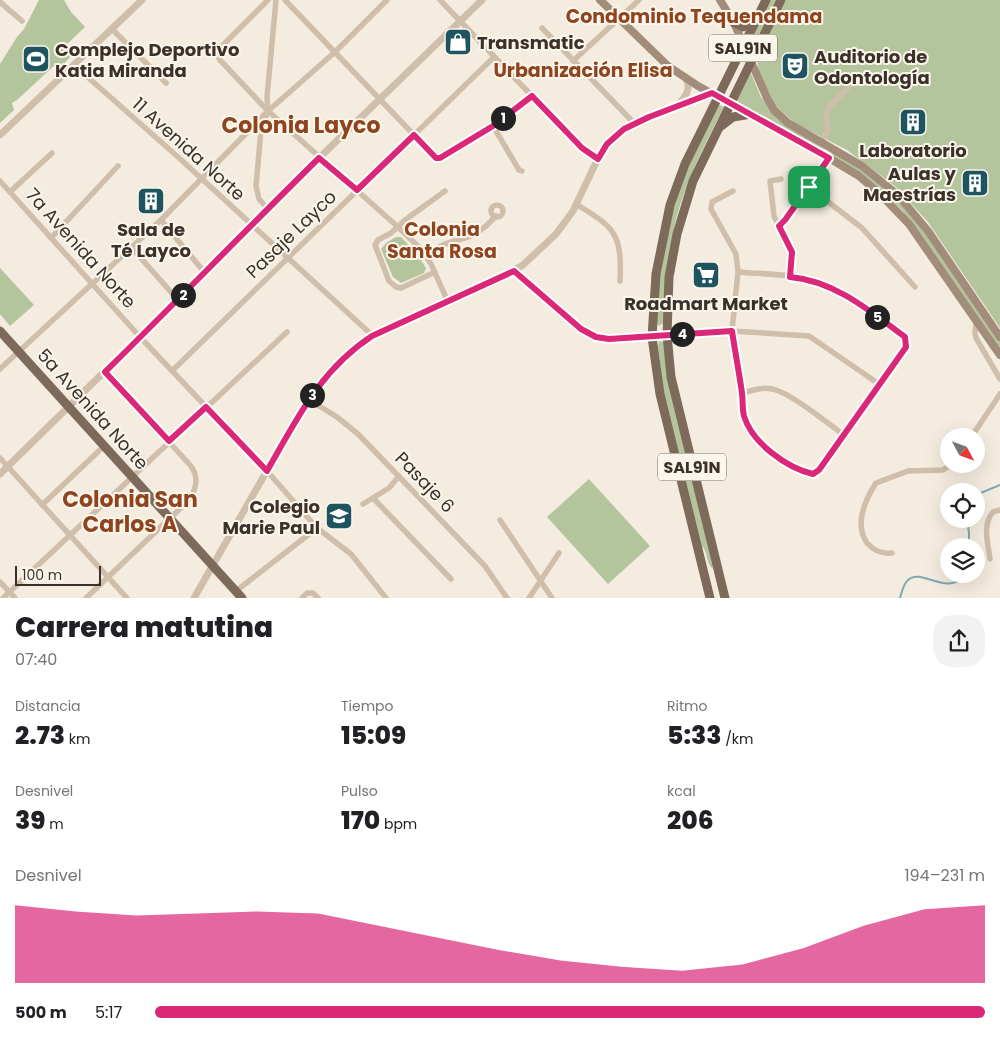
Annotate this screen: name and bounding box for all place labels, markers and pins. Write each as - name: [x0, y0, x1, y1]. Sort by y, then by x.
- shop icon: Transmatic: [443, 27, 473, 57]
- place label: Transmatic: [477, 30, 585, 55]
- place label: Complejo Deportivo Katia Miranda: [55, 37, 239, 83]
- sports icon: Complejo Deportivo Katia Miranda: [21, 44, 51, 74]
- place label: Auditorio de Odontología: [814, 44, 930, 90]
- theatre icon: Auditorio de Odontología: [780, 51, 810, 81]
- pin: 1: [490, 106, 516, 130]
- building icon: Laboratorio: [898, 107, 928, 137]
- place label: Laboratorio: [859, 138, 967, 163]
- place label: Aulas y Maestrías: [863, 161, 957, 207]
- pin: [788, 166, 830, 208]
- building icon: Aulas y Maestrías: [960, 168, 990, 198]
- building icon: Sala de Té Layco: [136, 186, 166, 216]
- place label: Sala de Té Layco: [111, 217, 191, 263]
- supermarket icon: Roadmart Market: [691, 260, 721, 290]
- pin: 2: [170, 282, 196, 308]
- place label: Roadmart Market: [624, 291, 788, 316]
- pin: 5: [864, 304, 890, 330]
- pin: 4: [670, 322, 694, 346]
- pin: 3: [300, 382, 324, 408]
- place label: Colegio Marie Paul: [222, 494, 320, 540]
- school or university icon: Colegio Marie Paul: [324, 501, 354, 531]

